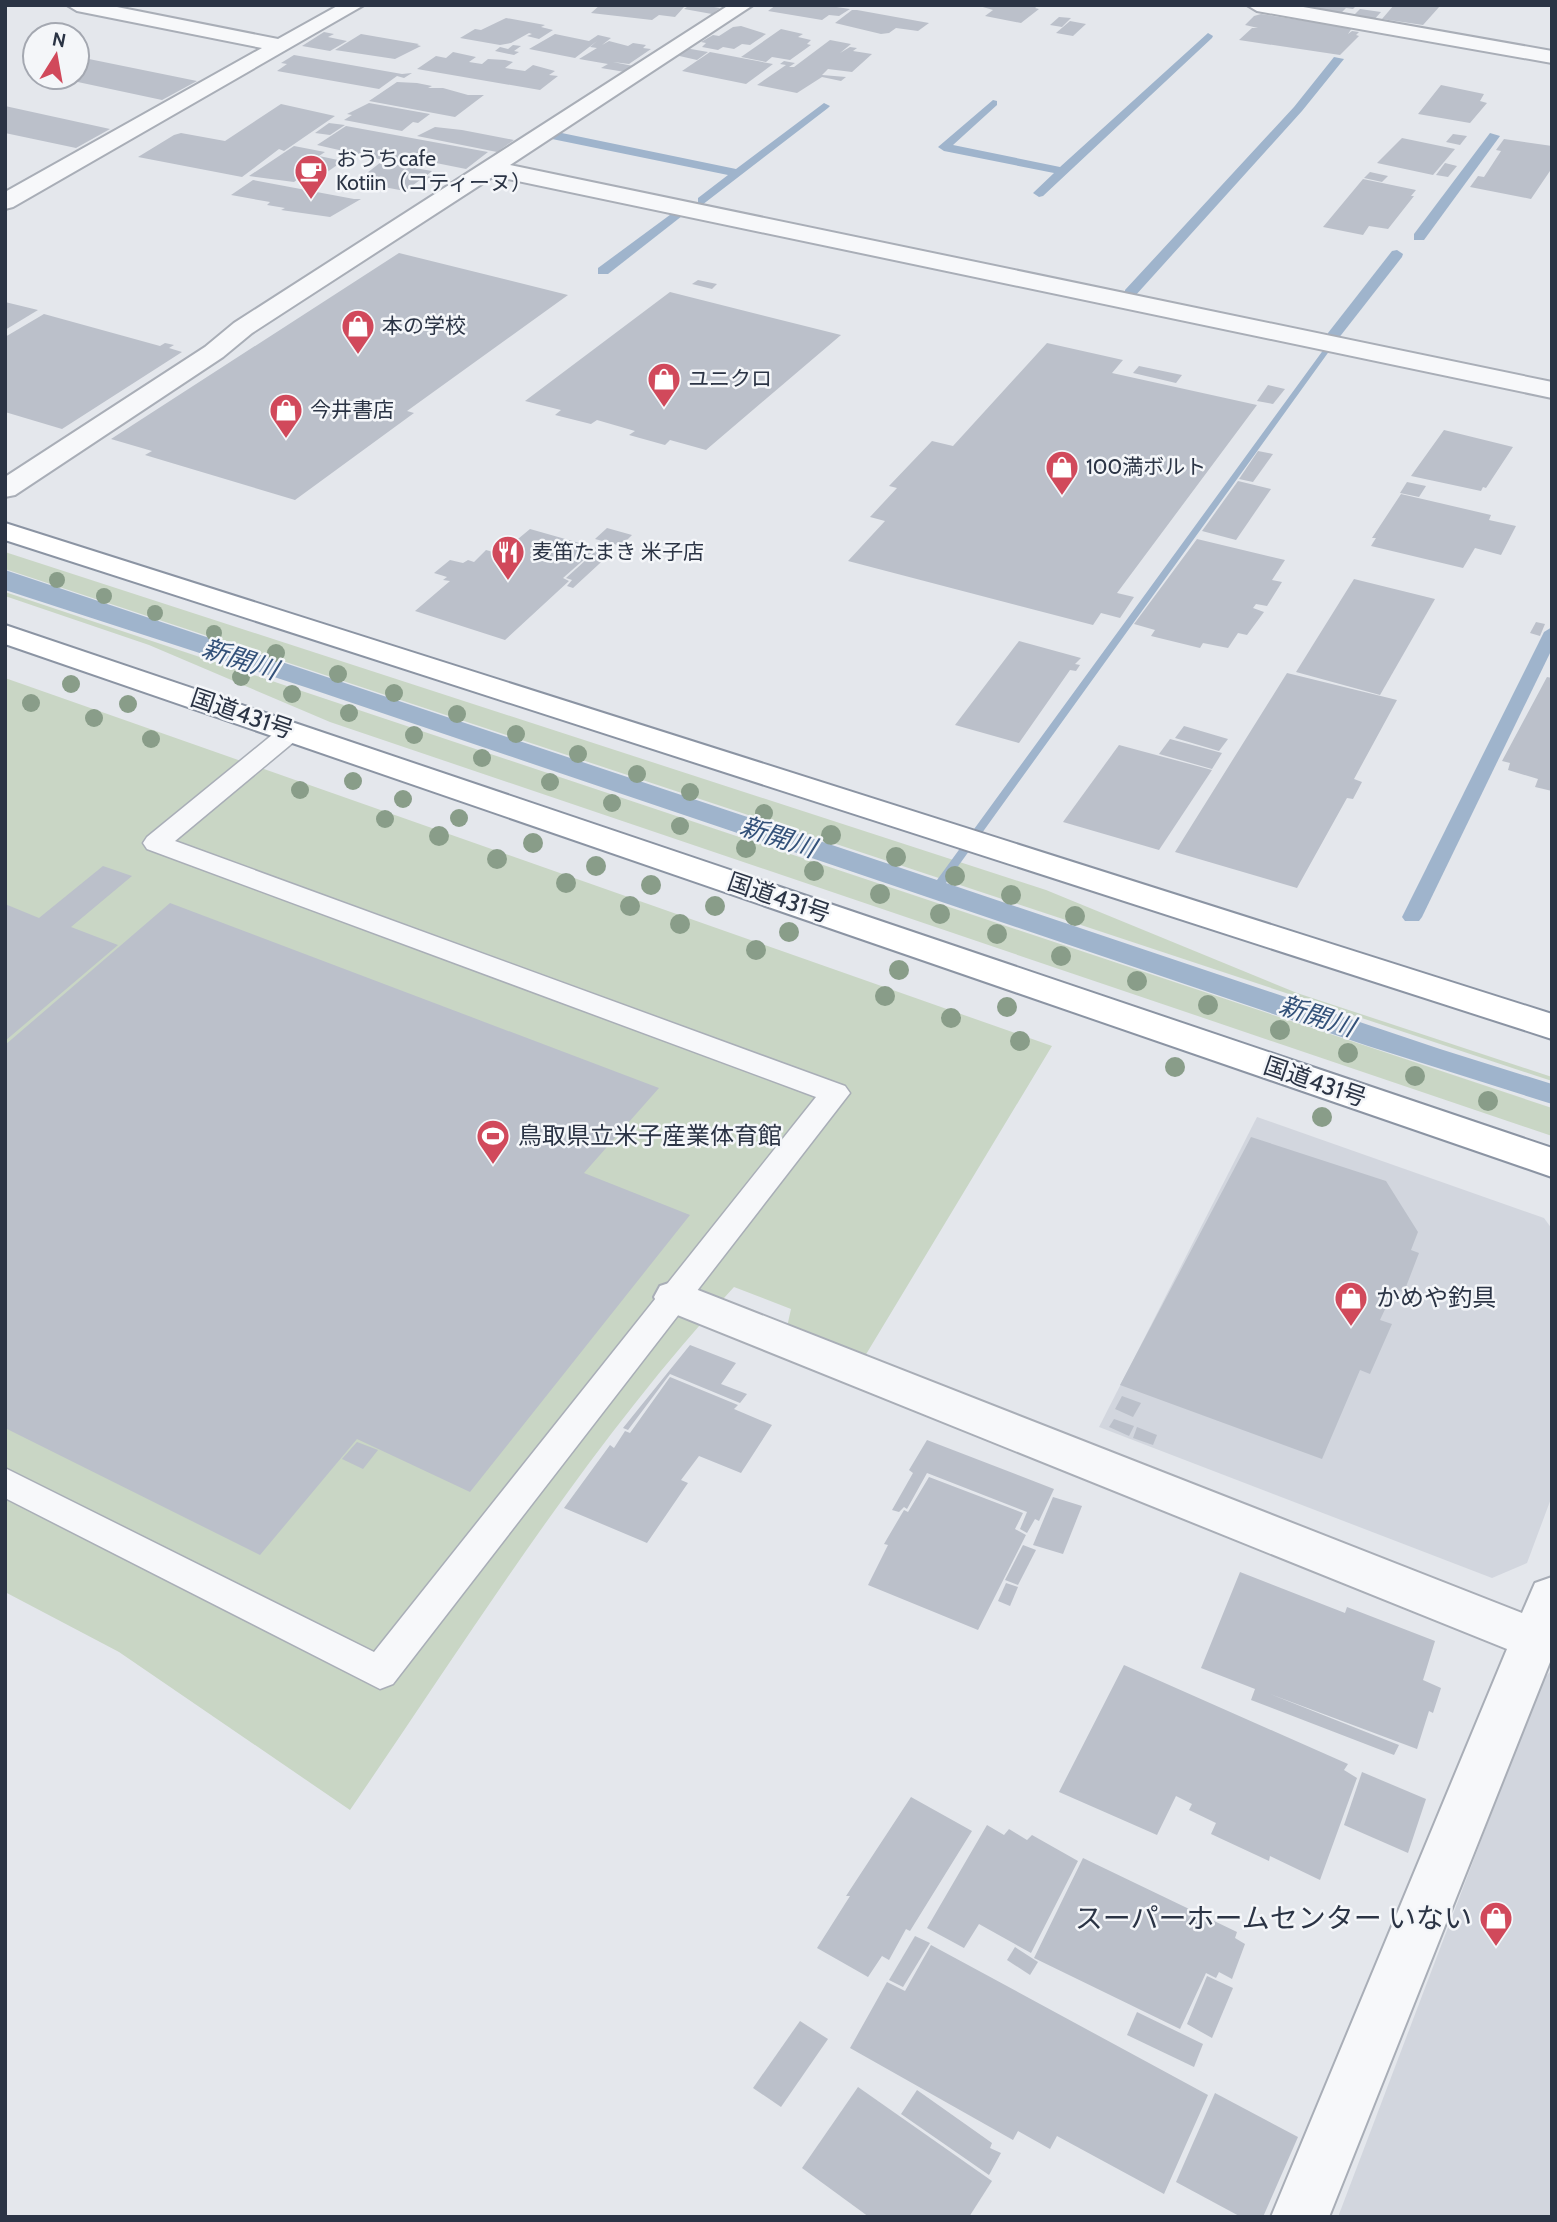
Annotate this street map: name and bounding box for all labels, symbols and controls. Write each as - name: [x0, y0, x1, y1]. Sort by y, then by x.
- north arrow: [21, 21, 91, 91]
- text: N: [50, 27, 68, 52]
- place label: おうちcafe Kotiin（コティーヌ）: [336, 146, 532, 195]
- cafe icon: おうちcafe Kotiin（コティーヌ）: [292, 152, 330, 201]
- shop icon: 本の学校: [339, 307, 377, 356]
- place label: 本の学校: [382, 313, 466, 338]
- shop icon: ユニクロ: [645, 360, 683, 409]
- place label: ユニクロ: [688, 366, 772, 391]
- shop icon: 今井書店: [267, 391, 305, 440]
- place label: 今井書店: [310, 397, 394, 422]
- shop icon: 100満ボルト: [1043, 448, 1081, 497]
- place label: 100満ボルト: [1086, 454, 1206, 479]
- restaurant icon: 麦笛たまき 米子店: [489, 533, 527, 582]
- place label: 麦笛たまき 米子店: [532, 539, 704, 564]
- water label: 新開川: [198, 632, 285, 687]
- street label: 国道431号: [187, 682, 297, 745]
- water label: 新開川: [736, 810, 823, 865]
- street label: 国道431号: [724, 866, 834, 929]
- water label: 新開川: [1275, 989, 1362, 1044]
- street label: 国道431号: [1260, 1050, 1370, 1113]
- sports icon: 鳥取県立米子産業体育館: [474, 1117, 512, 1166]
- place label: 鳥取県立米子産業体育館: [518, 1121, 782, 1150]
- shop icon: かめや釣具: [1332, 1279, 1370, 1328]
- place label: かめや釣具: [1376, 1283, 1496, 1312]
- shop icon: スーパーホームセンター いない: [1477, 1899, 1515, 1948]
- place label: スーパーホームセンター いない: [1075, 1901, 1472, 1935]

